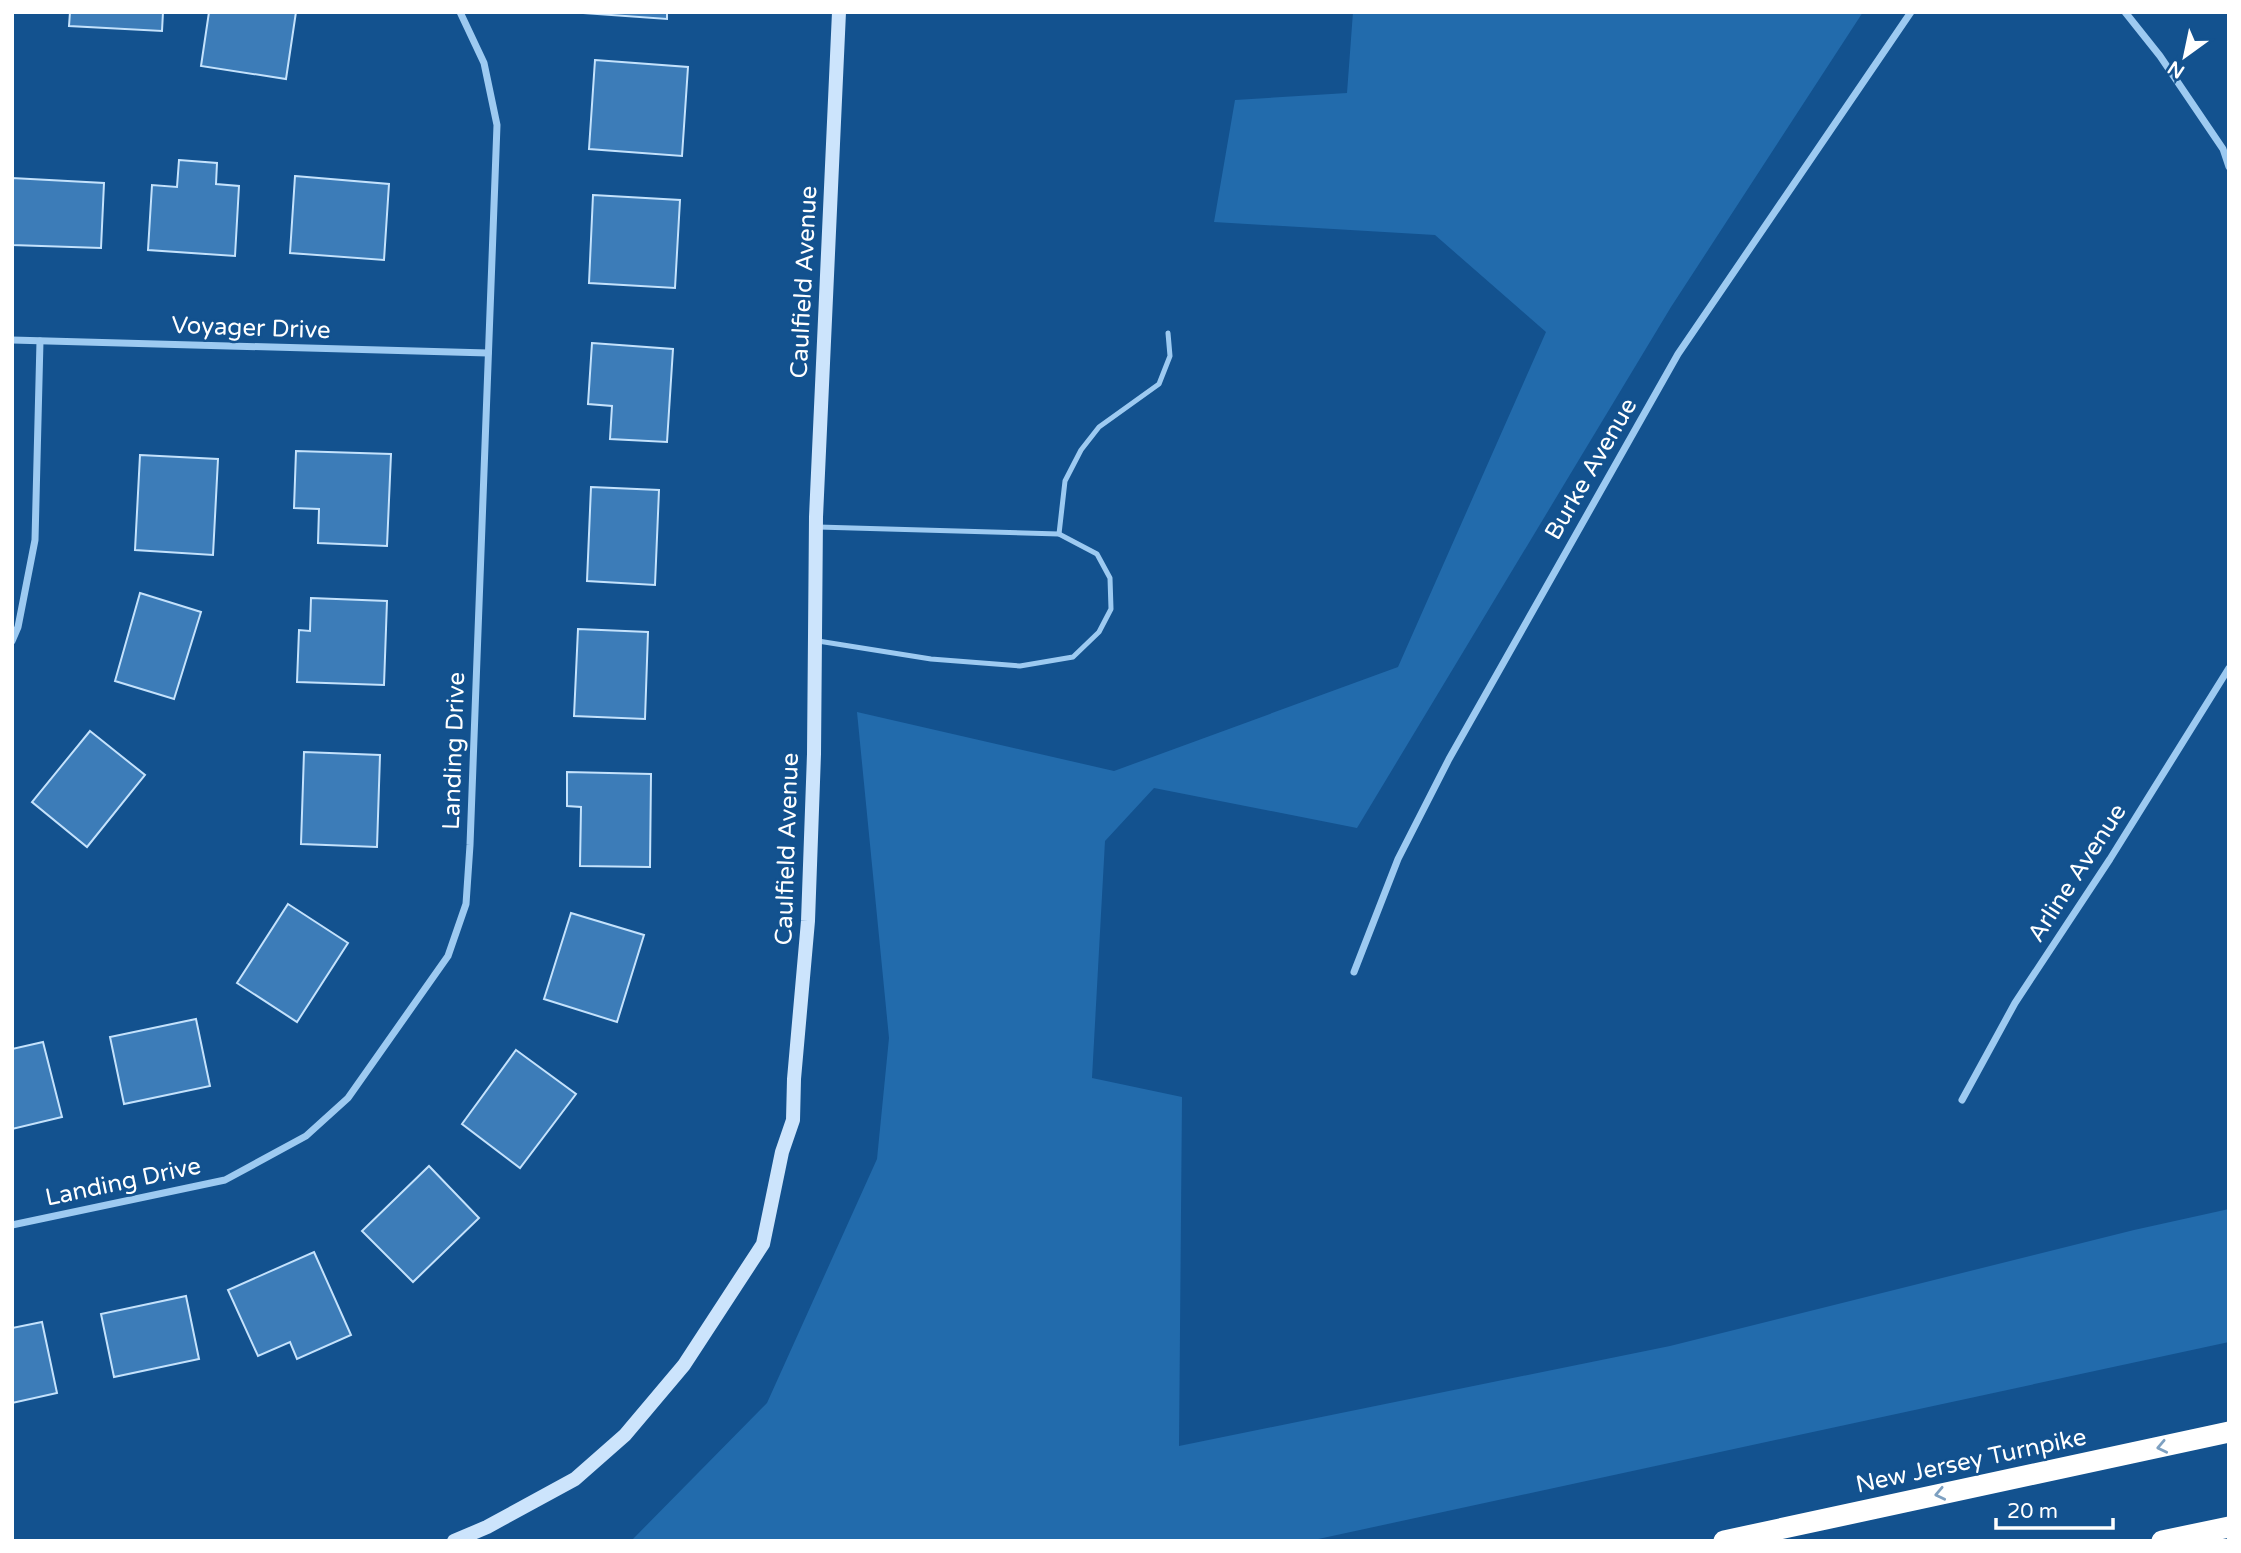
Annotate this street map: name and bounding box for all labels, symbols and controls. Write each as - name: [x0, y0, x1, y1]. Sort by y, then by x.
- north arrow: [2150, 21, 2220, 91]
- text: N: [2164, 56, 2189, 83]
- street label: Caulfield Avenue: [784, 185, 824, 379]
- street label: Voyager Drive: [171, 311, 331, 345]
- street label: Burke Avenue: [1539, 393, 1643, 545]
- street label: Landing Drive: [437, 671, 471, 831]
- street label: Caulfield Avenue: [769, 752, 805, 946]
- street label: Arline Avenue: [2021, 798, 2133, 948]
- street label: Landing Drive: [43, 1151, 203, 1213]
- street label: New Jersey Turnpike: [1853, 1422, 2089, 1500]
- one-way arrow: [2156, 1438, 2168, 1453]
- one-way arrow: [1934, 1486, 1946, 1501]
- scale bar: [1996, 1486, 2113, 1530]
- text: 20 m: [2007, 1499, 2058, 1524]

